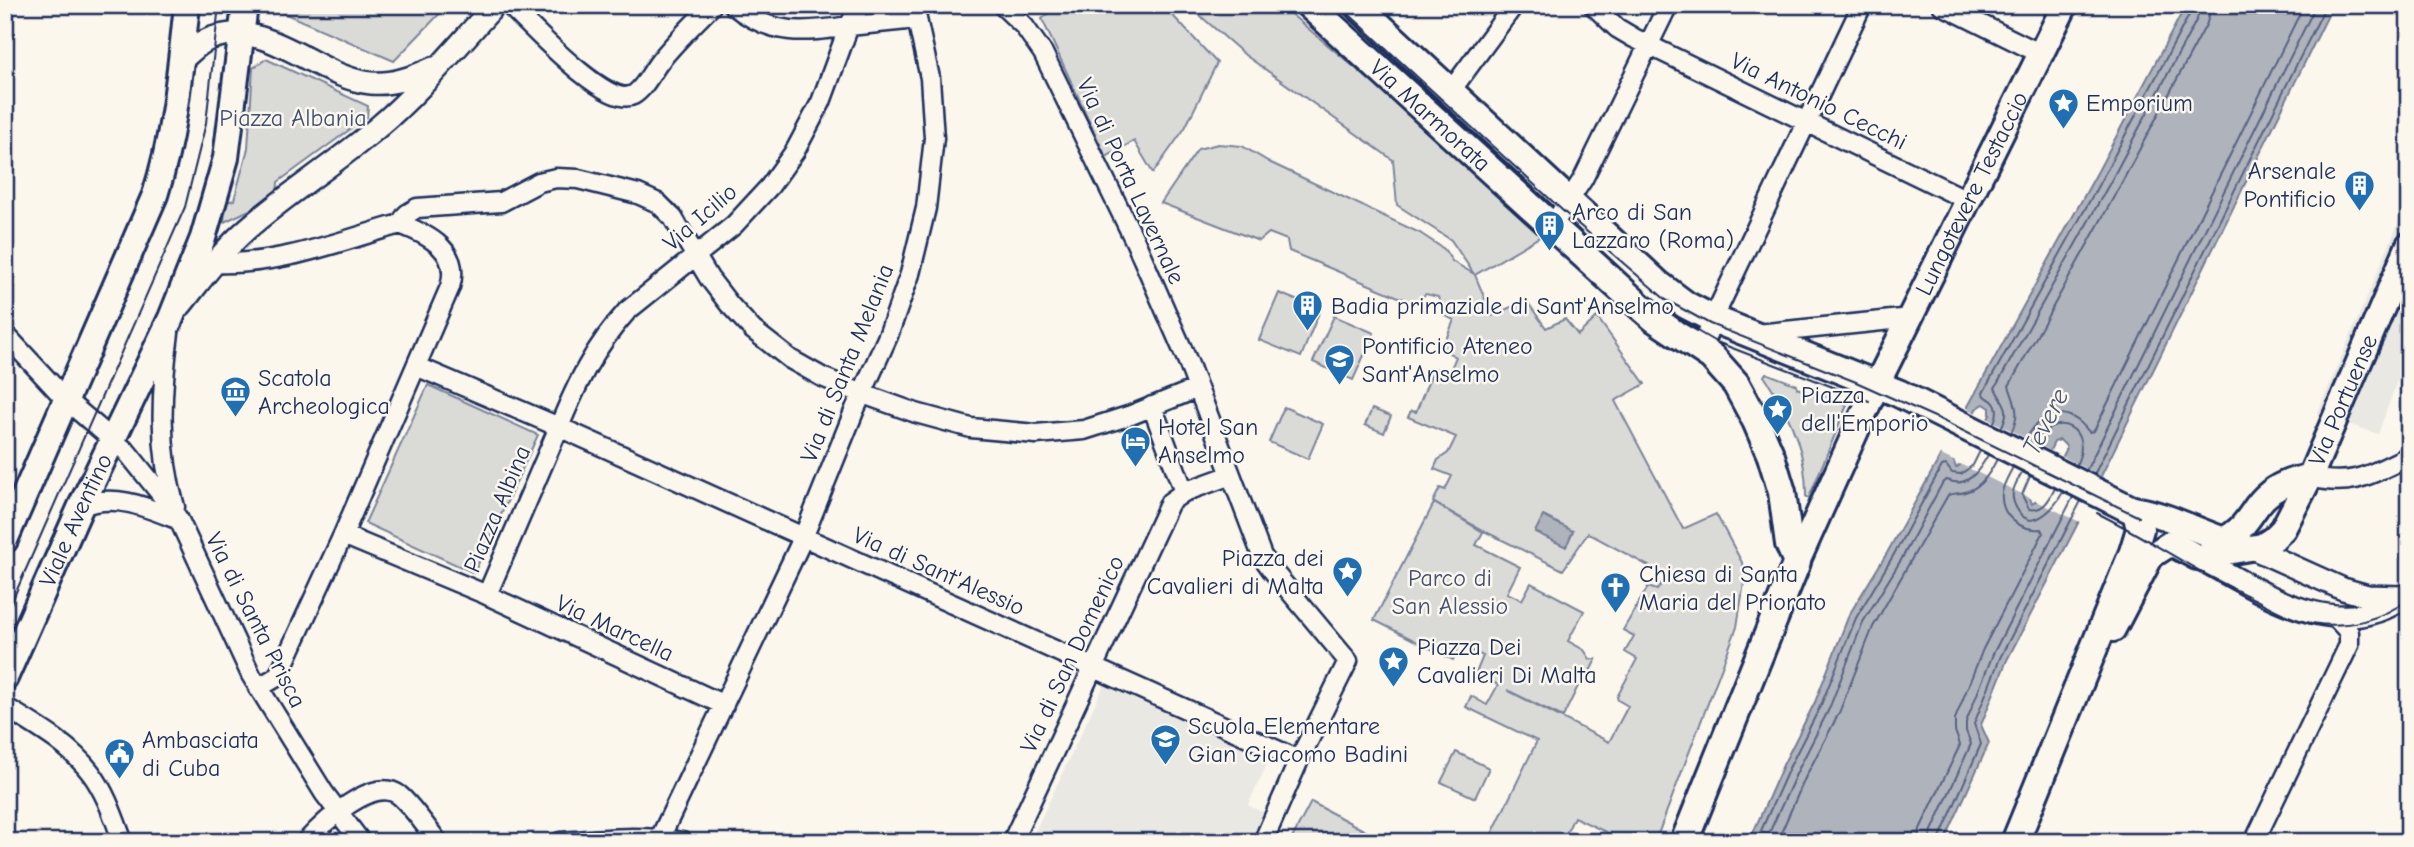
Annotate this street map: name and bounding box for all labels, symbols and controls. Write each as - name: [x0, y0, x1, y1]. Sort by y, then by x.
- street label: Via Antonio Cecchi: [1726, 46, 1912, 156]
- street label: Via Marmorata: [1364, 53, 1496, 177]
- street label: Via di Porta Lavernale: [1071, 74, 1191, 288]
- place icon: Emporium: [2046, 86, 2080, 130]
- street label: Lungotevere Testaccio: [1909, 87, 2034, 300]
- place label: Emporium: [2086, 89, 2193, 117]
- park label: Piazza Albania: [219, 104, 367, 132]
- place label: Arsenale Pontificio: [2243, 157, 2336, 213]
- building icon: Arsenale Pontificio: [2342, 168, 2376, 212]
- street label: Via Icilio: [657, 177, 743, 257]
- place label: Arco di San Lazzaro (Roma): [1572, 198, 1734, 254]
- building icon: Arco di San Lazzaro (Roma): [1532, 209, 1566, 253]
- street label: Via di Santa Melania: [794, 260, 900, 466]
- building icon: Badia primaziale di Sant'Anselmo: [1291, 289, 1325, 333]
- place label: Badia primaziale di Sant'Anselmo: [1331, 292, 1674, 320]
- street label: Via Portuense: [2303, 330, 2383, 470]
- place label: Pontificio Ateneo Sant'Anselmo: [1362, 332, 1533, 388]
- school or university icon: Pontificio Ateneo Sant'Anselmo: [1322, 343, 1356, 387]
- place label: Scatola Archeologica: [258, 364, 390, 420]
- museum icon: Scatola Archeologica: [218, 375, 252, 419]
- place label: Piazza dell'Emporio: [1801, 381, 1928, 437]
- water label: Tevere: [2017, 384, 2075, 460]
- place icon: Piazza dell'Emporio: [1761, 392, 1795, 436]
- place label: Hotel San Anselmo: [1158, 413, 1258, 469]
- hotel icon: Hotel San Anselmo: [1118, 424, 1152, 468]
- street label: Piazza Albina: [458, 441, 536, 577]
- street label: Viale Aventino: [33, 449, 118, 591]
- street label: Via di Sant'Alessio: [849, 521, 1029, 621]
- street label: Via di Santa Prisca: [200, 528, 312, 712]
- place label: Piazza dei Cavalieri di Malta: [1147, 544, 1324, 600]
- street label: Via di San Domenico: [1014, 551, 1130, 757]
- place icon: Piazza dei Cavalieri di Malta: [1330, 555, 1364, 599]
- place label: Chiesa di Santa Maria del Priorato: [1639, 560, 1826, 616]
- park label: Parco di San Alessio: [1392, 564, 1508, 620]
- church icon: Chiesa di Santa Maria del Priorato: [1599, 571, 1633, 615]
- street label: Via Marcella: [552, 589, 678, 667]
- place label: Piazza Dei Cavalieri Di Malta: [1417, 633, 1597, 689]
- place icon: Piazza Dei Cavalieri Di Malta: [1377, 644, 1411, 688]
- place label: Scuola Elementare Gian Giacomo Badini: [1188, 712, 1408, 768]
- school or university icon: Scuola Elementare Gian Giacomo Badini: [1148, 723, 1182, 767]
- place label: Ambasciata di Cuba: [142, 726, 259, 782]
- public building icon: Ambasciata di Cuba: [102, 737, 136, 781]

